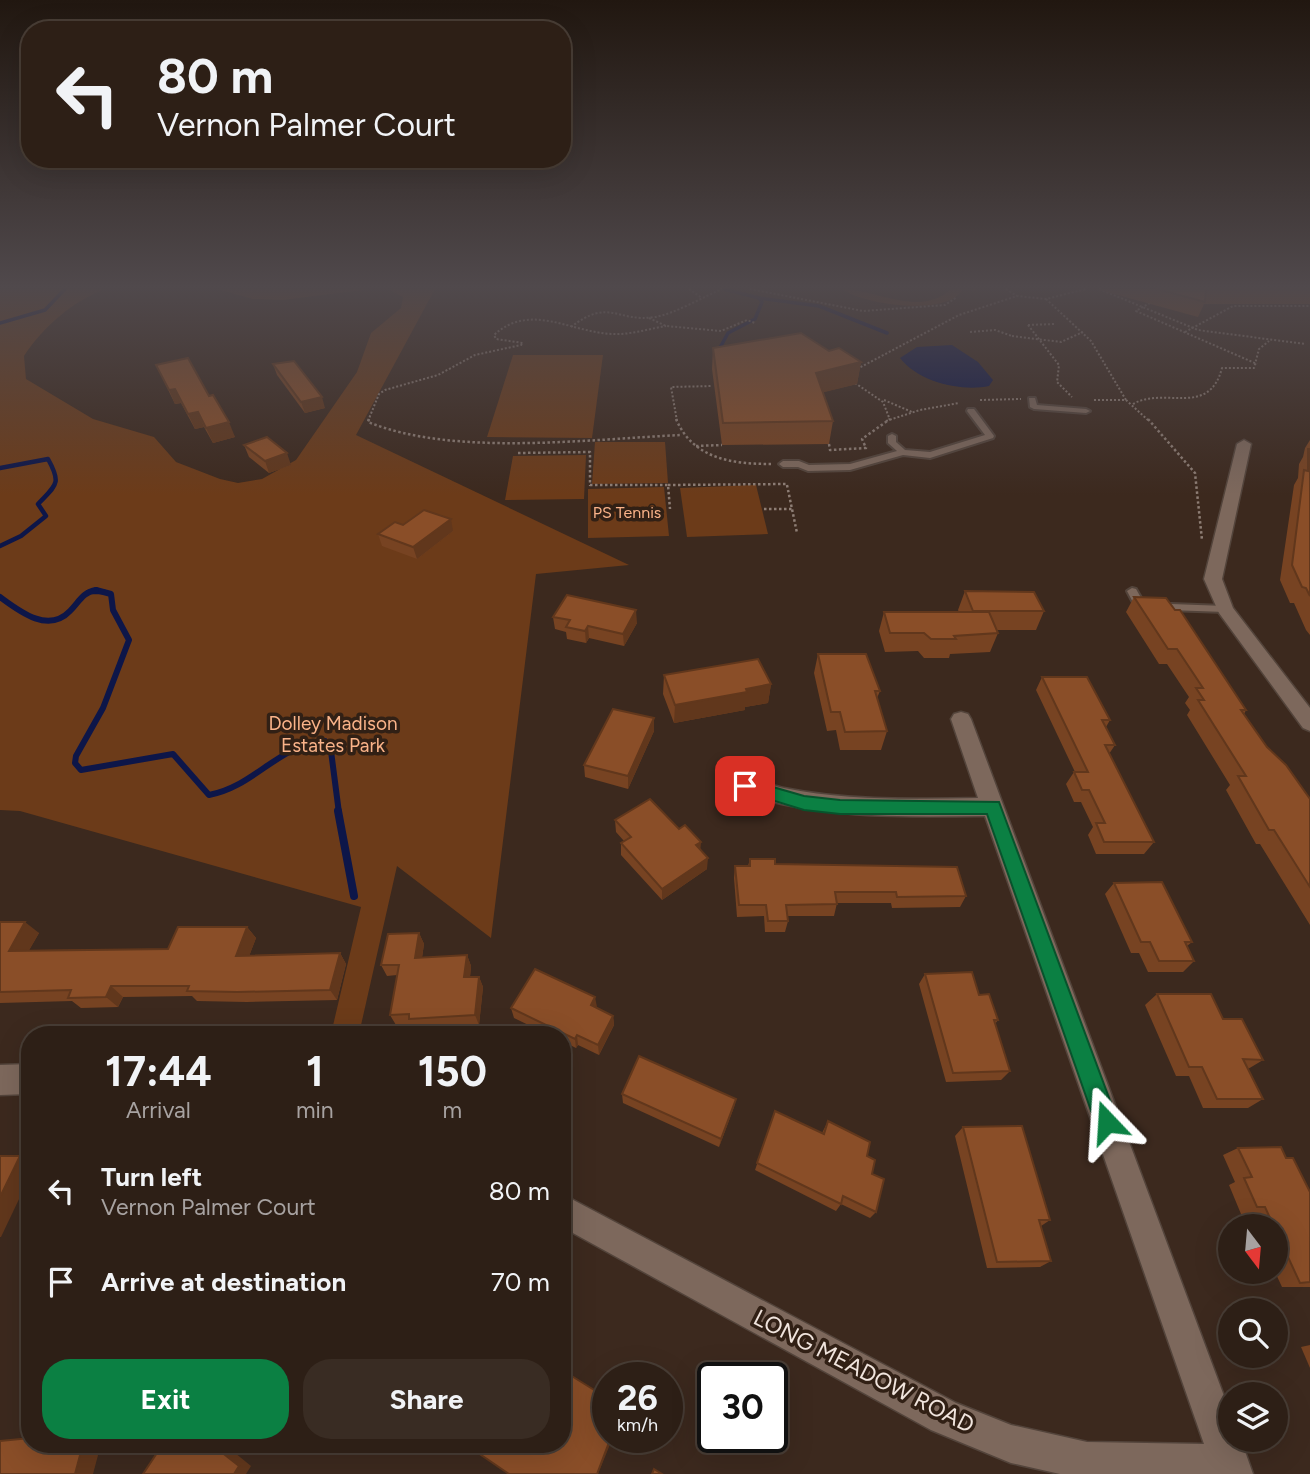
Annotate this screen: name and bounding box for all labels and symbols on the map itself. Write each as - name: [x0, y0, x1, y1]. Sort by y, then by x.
- park label: PS Tennis: [593, 503, 661, 522]
- park label: Dolley Madison Estates Park: [268, 712, 398, 757]
- pin: [715, 756, 775, 816]
- position arrow: [1070, 1085, 1144, 1159]
- north arrow: [1218, 1214, 1288, 1284]
- street label: LONG MEADOW ROAD: [749, 1303, 979, 1439]
- speed limit sign: 30: [697, 1362, 788, 1453]

